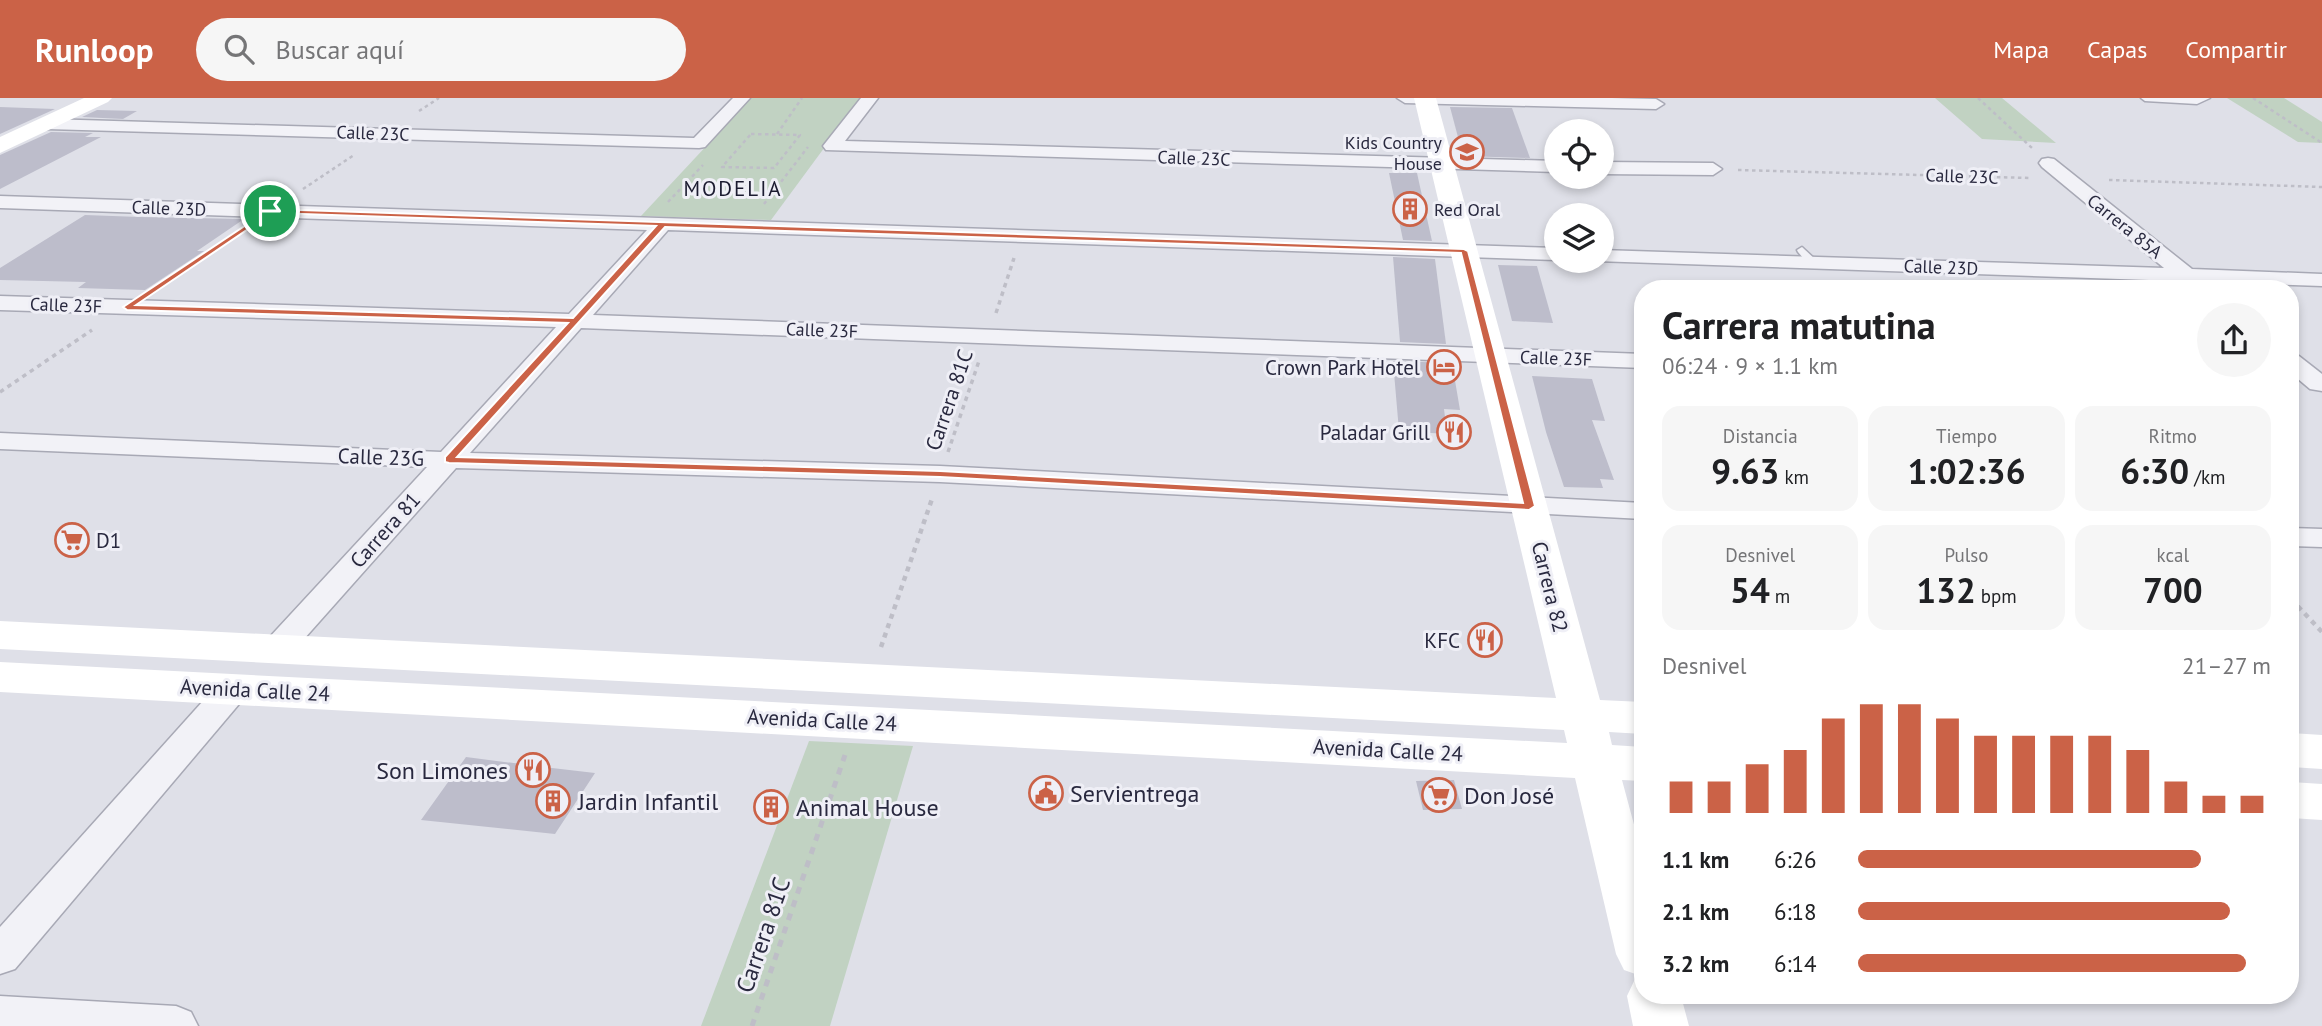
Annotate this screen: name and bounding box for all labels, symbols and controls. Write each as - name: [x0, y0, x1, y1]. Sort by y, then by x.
- search box: [196, 18, 686, 81]
- text: Runloop: [35, 28, 154, 71]
- icon: search: [220, 30, 258, 68]
- text: Buscar aquí: [276, 33, 404, 66]
- text: Mapa: [1993, 34, 2049, 65]
- text: Capas: [2087, 34, 2147, 65]
- text: Compartir: [2185, 34, 2287, 65]
- map controls: [1544, 119, 1614, 273]
- button: locate: [1544, 119, 1614, 189]
- street label: Calle 23C: [336, 120, 410, 146]
- place label: Kids Country House: [1345, 131, 1443, 175]
- school or university icon: Kids Country House: [1448, 133, 1486, 171]
- street label: Calle 23C: [1157, 145, 1231, 171]
- street label: Calle 23C: [1925, 163, 1999, 189]
- district label: MODELIA: [683, 175, 783, 202]
- pin: [240, 181, 300, 241]
- street label: Carrera 85A: [2083, 189, 2168, 264]
- building icon: Red Oral: [1391, 190, 1429, 228]
- icon: arrive: [251, 192, 289, 230]
- street label: Calle 23D: [131, 195, 207, 221]
- place label: Red Oral: [1434, 198, 1501, 221]
- button: layers: [1544, 203, 1614, 273]
- street label: Calle 23D: [1903, 254, 1979, 280]
- street label: Calle 23F: [29, 292, 103, 318]
- text: Carrera matutina: [1662, 300, 1936, 349]
- button: share: [2197, 303, 2271, 377]
- street label: Calle 23F: [785, 317, 859, 343]
- street label: Calle 23F: [1519, 345, 1593, 371]
- street label: Carrera 81C: [919, 346, 979, 454]
- hotel icon: Crown Park Hotel: [1425, 348, 1463, 386]
- text: 06:24 · 9 × 1.1 km: [1662, 351, 1838, 380]
- place label: Crown Park Hotel: [1265, 354, 1420, 381]
- restaurant icon: Paladar Grill: [1435, 413, 1473, 451]
- place label: Paladar Grill: [1320, 419, 1430, 446]
- text: Distancia: [1723, 424, 1798, 448]
- text: Tiempo: [1936, 424, 1997, 448]
- text: Ritmo: [2149, 424, 2197, 448]
- street label: Calle 23G: [337, 442, 425, 472]
- text: 9.63: [1711, 448, 1779, 494]
- text: 1:02:36: [1907, 448, 2026, 494]
- text: 6:30: [2120, 448, 2189, 494]
- text: km: [1779, 465, 1809, 489]
- text: /km: [2189, 465, 2225, 489]
- street label: Carrera 81: [344, 486, 426, 574]
- supermarket icon: D1: [53, 521, 91, 559]
- place label: D1: [96, 527, 121, 554]
- street label: Carrera 82: [1526, 539, 1574, 635]
- text: Desnivel: [1725, 543, 1795, 567]
- text: Pulso: [1945, 543, 1988, 567]
- text: kcal: [2157, 543, 2189, 567]
- text: 54: [1730, 567, 1770, 613]
- text: 132: [1916, 567, 1976, 613]
- text: 700: [2143, 567, 2203, 613]
- text: m: [1770, 584, 1790, 608]
- text: bpm: [1976, 584, 2017, 608]
- restaurant icon: KFC: [1466, 621, 1504, 659]
- place label: KFC: [1424, 627, 1460, 654]
- text: Desnivel: [1662, 651, 1746, 680]
- text: 21–27 m: [2182, 651, 2271, 680]
- street label: Avenida Calle 24: [179, 673, 331, 707]
- street label: Avenida Calle 24: [746, 703, 898, 737]
- street label: Avenida Calle 24: [1312, 733, 1464, 767]
- restaurant icon: Son Limones: [514, 751, 552, 789]
- place label: Son Limones: [376, 755, 508, 786]
- public building icon: Servientrega: [1027, 774, 1065, 812]
- supermarket icon: Don José: [1420, 776, 1458, 814]
- place label: Servientrega: [1070, 778, 1199, 809]
- place label: Don José: [1464, 780, 1554, 811]
- building icon: Jardin Infantil: [534, 782, 572, 820]
- place label: Jardin Infantil: [577, 786, 718, 817]
- building icon: Animal House: [752, 788, 790, 826]
- place label: Animal House: [796, 792, 939, 823]
- text: 1.1 km: [1662, 845, 1729, 874]
- text: 6:26: [1774, 845, 1817, 874]
- street label: Carrera 81C: [729, 873, 797, 997]
- text: 2.1 km: [1662, 897, 1729, 926]
- text: 6:18: [1774, 897, 1817, 926]
- text: 3.2 km: [1662, 949, 1729, 978]
- text: 6:14: [1774, 949, 1817, 978]

